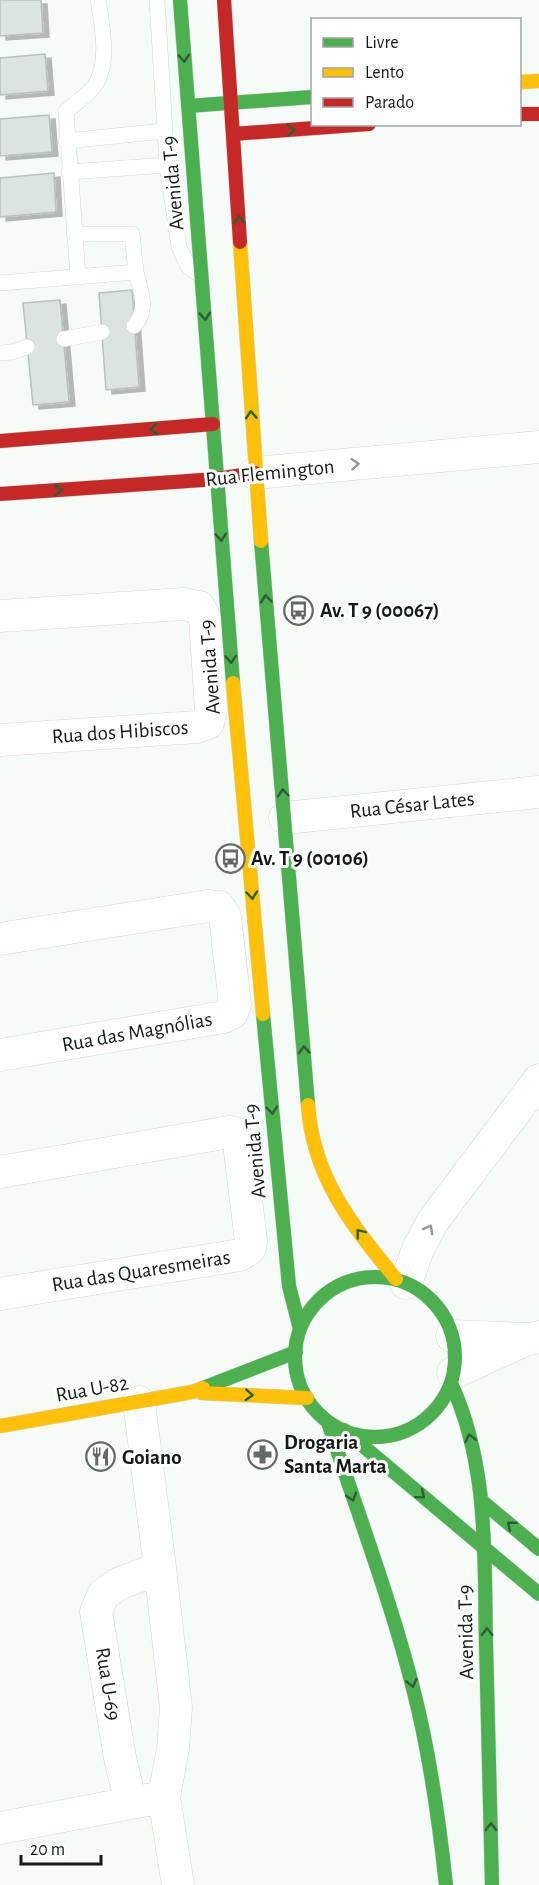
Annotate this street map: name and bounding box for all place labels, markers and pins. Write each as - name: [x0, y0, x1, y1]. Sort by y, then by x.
- bus stop icon: Av. T 9 (00067): [283, 594, 315, 626]
- place label: Av. T 9 (00067): [320, 600, 440, 621]
- bus stop icon: Av. T 9 (00106): [214, 842, 246, 874]
- place label: Av. T 9 (00106): [251, 848, 369, 869]
- place label: Drogaria Santa Marta: [284, 1432, 387, 1477]
- pharmacy icon: Drogaria Santa Marta: [247, 1438, 279, 1470]
- restaurant icon: Goiano: [85, 1441, 117, 1473]
- place label: Goiano: [122, 1447, 182, 1468]

